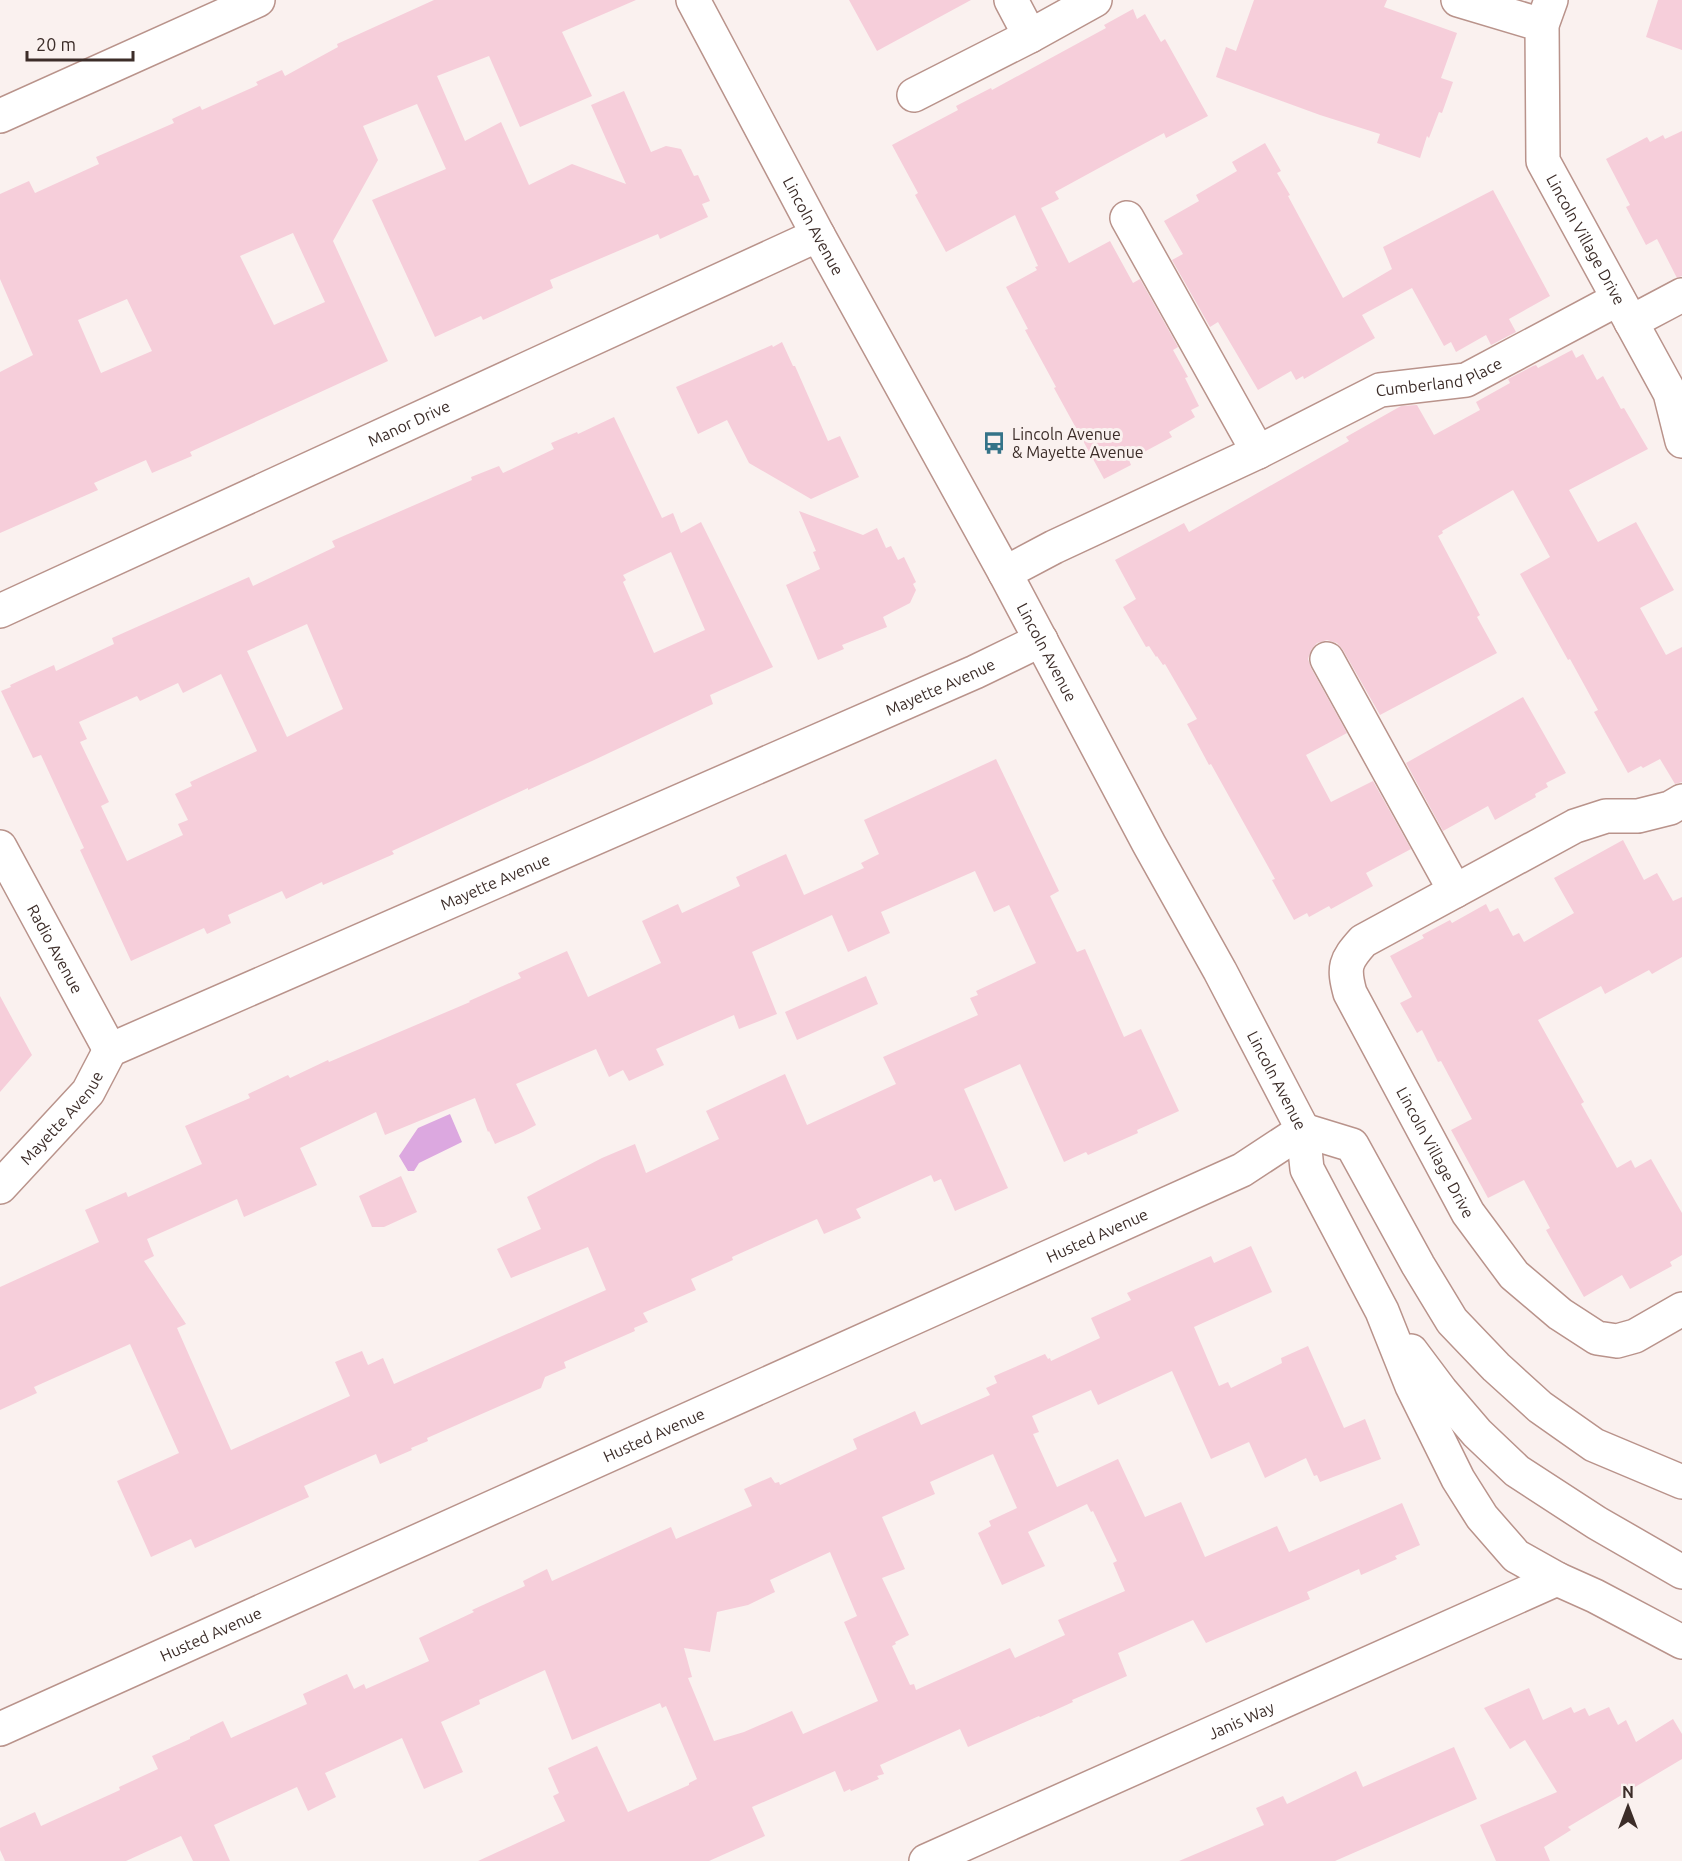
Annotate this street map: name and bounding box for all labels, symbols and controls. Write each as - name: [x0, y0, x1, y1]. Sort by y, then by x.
- scale bar: [27, 24, 134, 62]
- text: 20 m: [36, 34, 76, 54]
- street label: Lincoln Village Drive: [1543, 171, 1629, 308]
- street label: Lincoln Avenue: [780, 174, 847, 278]
- street label: Cumberland Place: [1375, 354, 1505, 399]
- street label: Manor Drive: [365, 396, 453, 450]
- place label: Lincoln Avenue & Mayette Avenue: [1012, 425, 1144, 461]
- bus stop icon: Lincoln Avenue & Mayette Avenue: [981, 430, 1007, 456]
- street label: Lincoln Avenue: [1014, 600, 1081, 704]
- street label: Mayette Avenue: [883, 655, 998, 719]
- street label: Mayette Avenue: [437, 850, 552, 914]
- street label: Radio Avenue: [24, 901, 87, 997]
- street label: Lincoln Avenue: [1244, 1028, 1310, 1133]
- street label: Mayette Avenue: [17, 1068, 106, 1168]
- street label: Lincoln Village Drive: [1393, 1084, 1478, 1221]
- street label: Husted Avenue: [1043, 1205, 1151, 1266]
- street label: Husted Avenue: [600, 1404, 707, 1465]
- street label: Husted Avenue: [157, 1604, 264, 1665]
- street label: Janis Way: [1205, 1698, 1277, 1743]
- north arrow: [1598, 1777, 1658, 1837]
- text: N: [1622, 1783, 1634, 1801]

